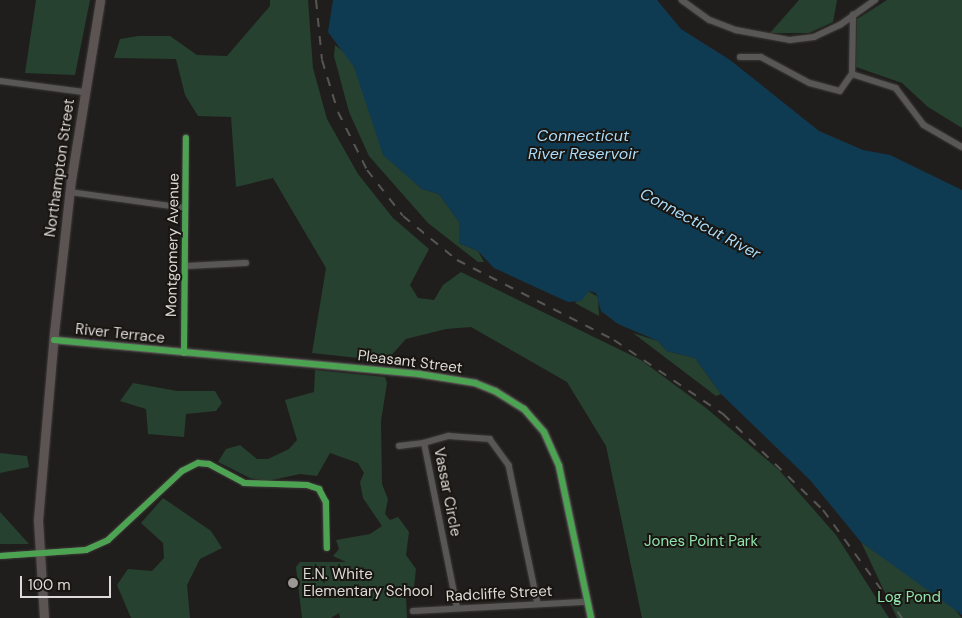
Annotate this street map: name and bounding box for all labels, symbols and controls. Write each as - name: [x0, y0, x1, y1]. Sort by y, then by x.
- street label: Northampton Street: [41, 98, 79, 238]
- water label: Connecticut River Reservoir: [528, 126, 638, 164]
- street label: Montgomery Avenue: [163, 173, 183, 317]
- water label: Connecticut River: [637, 184, 763, 264]
- street label: River Terrace: [74, 320, 166, 348]
- street label: Pleasant Street: [357, 347, 463, 377]
- street label: Vassar Circle: [430, 446, 464, 538]
- park label: Jones Point Park: [644, 533, 758, 551]
- place label: E.N. White Elementary School: [303, 565, 433, 600]
- scale bar: [22, 566, 114, 598]
- text: 100 m: [28, 575, 71, 595]
- marker: E.N. White Elementary School: [287, 577, 299, 589]
- street label: Radcliffe Street: [445, 582, 553, 606]
- park label: Log Pond: [877, 589, 941, 607]

